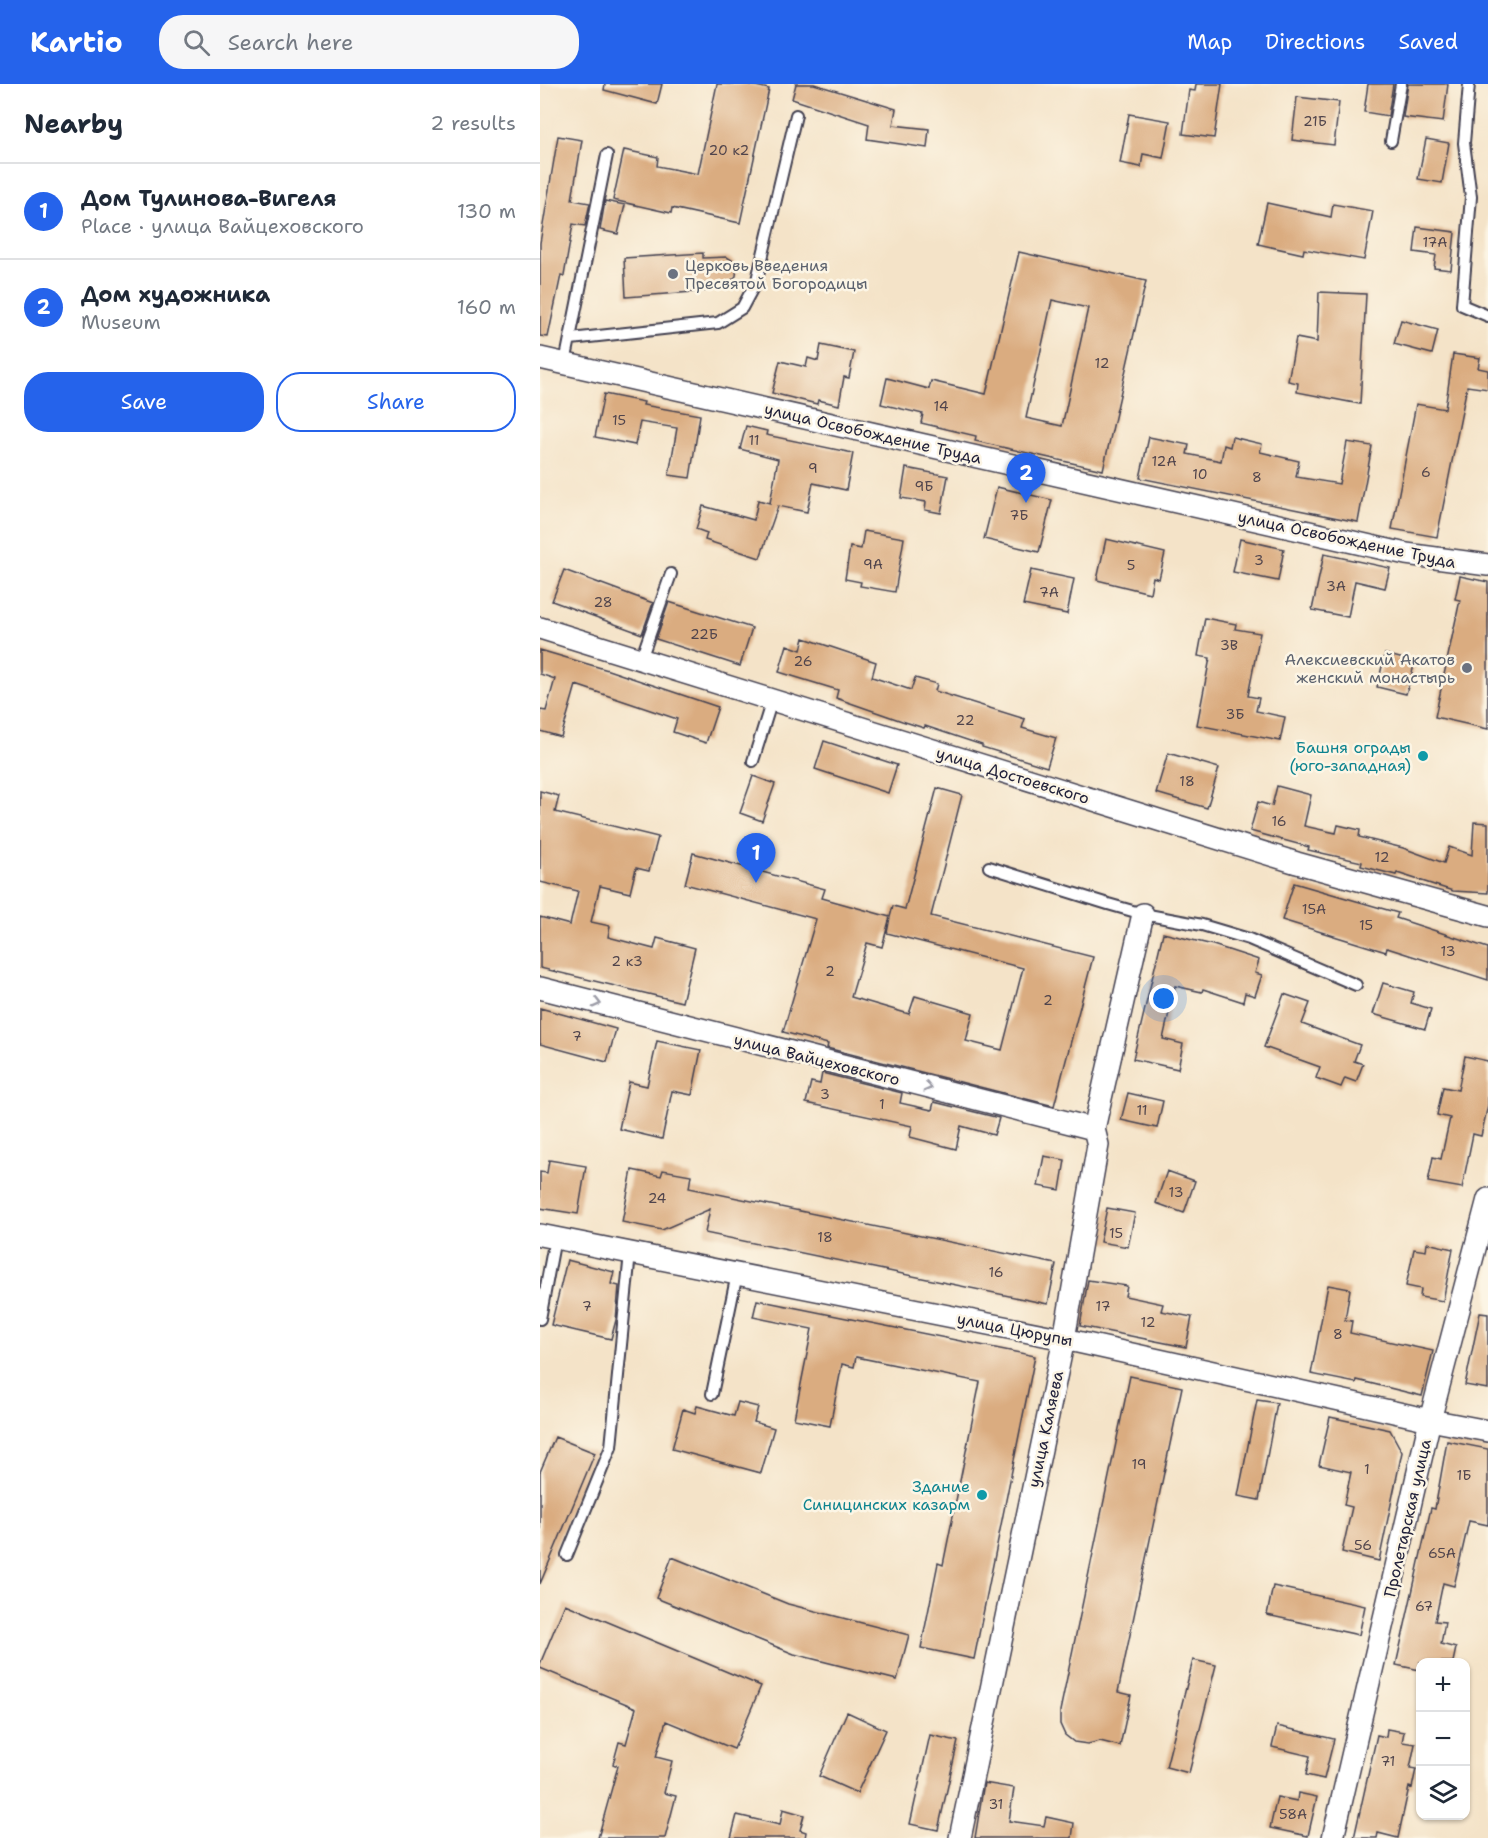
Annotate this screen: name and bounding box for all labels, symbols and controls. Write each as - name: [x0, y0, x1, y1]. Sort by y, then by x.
- search box: [159, 15, 579, 69]
- text: Kartio: [30, 23, 123, 61]
- icon: search: [180, 26, 213, 59]
- text: Search here: [228, 28, 353, 57]
- text: Map: [1187, 28, 1232, 56]
- text: Directions: [1265, 28, 1365, 56]
- text: Saved: [1398, 28, 1458, 56]
- text: Nearby: [24, 106, 123, 141]
- text: 2 results: [430, 110, 516, 136]
- house number: 21Б: [1303, 112, 1327, 130]
- house number: 20 к2: [709, 141, 749, 159]
- text: Дом Тулинова-Вигеля: [81, 184, 337, 213]
- text: 1: [39, 198, 48, 224]
- text: 130 m: [457, 198, 516, 224]
- text: Place · улица Вайцеховского: [81, 213, 364, 239]
- house number: 17А: [1422, 233, 1448, 251]
- place label: Церковь Введения Пресвятой Богородицы: [685, 255, 868, 294]
- marker: Церковь Введения Пресвятой Богородицы: [666, 267, 680, 281]
- text: Дом художника: [81, 280, 270, 309]
- text: 2: [37, 294, 51, 320]
- text: 160 m: [457, 294, 516, 320]
- text: Museum: [81, 309, 161, 335]
- house number: 12: [1095, 354, 1109, 372]
- button: Save: [24, 372, 264, 432]
- button: Share: [276, 372, 516, 432]
- house number: 14: [933, 397, 949, 415]
- street label: улица Освобождение Труда: [762, 398, 984, 469]
- house number: 15: [612, 411, 626, 429]
- house number: 11: [748, 431, 760, 449]
- house number: 12А: [1151, 452, 1177, 470]
- pin: 2: [1006, 454, 1046, 503]
- house number: 9: [808, 459, 818, 477]
- house number: 6: [1421, 463, 1431, 481]
- house number: 10: [1192, 465, 1208, 483]
- house number: 8: [1252, 468, 1262, 486]
- house number: 9Б: [914, 477, 934, 495]
- house number: 7Б: [1009, 506, 1029, 524]
- street label: улица Освобождение Труда: [1236, 506, 1458, 573]
- house number: 3: [1254, 551, 1264, 569]
- house number: 9А: [863, 555, 883, 573]
- house number: 5: [1127, 556, 1135, 574]
- house number: 3А: [1326, 577, 1346, 595]
- house number: 7А: [1039, 583, 1059, 601]
- house number: 28: [593, 593, 613, 611]
- house number: 22Б: [690, 625, 718, 643]
- house number: 3В: [1220, 636, 1238, 654]
- place label: Алексиевский Акатов женский монастырь: [1285, 649, 1455, 688]
- house number: 26: [794, 652, 813, 670]
- marker: Алексиевский Акатов женский монастырь: [1460, 661, 1474, 675]
- house number: 3Б: [1225, 705, 1245, 723]
- house number: 22: [956, 711, 974, 729]
- place label: Башня ограды (юго-западная): [1289, 737, 1411, 776]
- street label: улица Достоевского: [934, 742, 1092, 809]
- marker: Башня ограды (юго-западная): [1416, 749, 1430, 763]
- house number: 18: [1179, 772, 1195, 790]
- house number: 16: [1271, 812, 1287, 830]
- pin: 1: [736, 834, 776, 883]
- house number: 12: [1375, 848, 1389, 866]
- house number: 15А: [1302, 900, 1326, 918]
- house number: 15: [1359, 916, 1373, 934]
- house number: 13: [1441, 942, 1455, 960]
- house number: 2 к3: [611, 952, 643, 970]
- house number: 2: [825, 962, 835, 980]
- your location: [1149, 984, 1178, 1013]
- house number: 2: [1043, 991, 1053, 1009]
- one-way arrow: [592, 995, 602, 1008]
- house number: 7: [572, 1027, 582, 1045]
- street label: улица Вайцеховского: [732, 1029, 902, 1090]
- one-way arrow: [923, 1079, 933, 1092]
- house number: 3: [820, 1085, 830, 1103]
- house number: 1: [879, 1095, 885, 1113]
- house number: 11: [1136, 1101, 1148, 1119]
- house number: 13: [1169, 1183, 1183, 1201]
- house number: 24: [648, 1189, 667, 1207]
- house number: 15: [1109, 1224, 1123, 1242]
- house number: 18: [817, 1228, 833, 1246]
- house number: 16: [988, 1263, 1004, 1281]
- house number: 7: [582, 1297, 592, 1315]
- house number: 17: [1096, 1297, 1110, 1315]
- street label: улица Цюрупы: [955, 1308, 1075, 1351]
- house number: 12: [1141, 1313, 1155, 1331]
- house number: 8: [1333, 1325, 1343, 1343]
- street label: улица Каляева: [1023, 1369, 1068, 1489]
- street label: Пролетарская улица: [1379, 1437, 1436, 1599]
- house number: 19: [1131, 1455, 1147, 1473]
- house number: 1: [1364, 1460, 1370, 1478]
- house number: 1Б: [1456, 1466, 1472, 1484]
- place label: Здание Синицинских казарм: [803, 1476, 970, 1515]
- marker: Здание Синицинских казарм: [975, 1488, 989, 1502]
- house number: 56: [1354, 1536, 1372, 1554]
- house number: 65А: [1428, 1544, 1456, 1562]
- house number: 67: [1415, 1597, 1433, 1615]
- map controls: [1416, 1658, 1470, 1820]
- button: +: [1416, 1658, 1470, 1712]
- button: −: [1416, 1712, 1470, 1766]
- house number: 71: [1381, 1752, 1395, 1770]
- button: layers: [1416, 1766, 1470, 1820]
- house number: 31: [989, 1795, 1003, 1813]
- house number: 58А: [1279, 1805, 1307, 1823]

